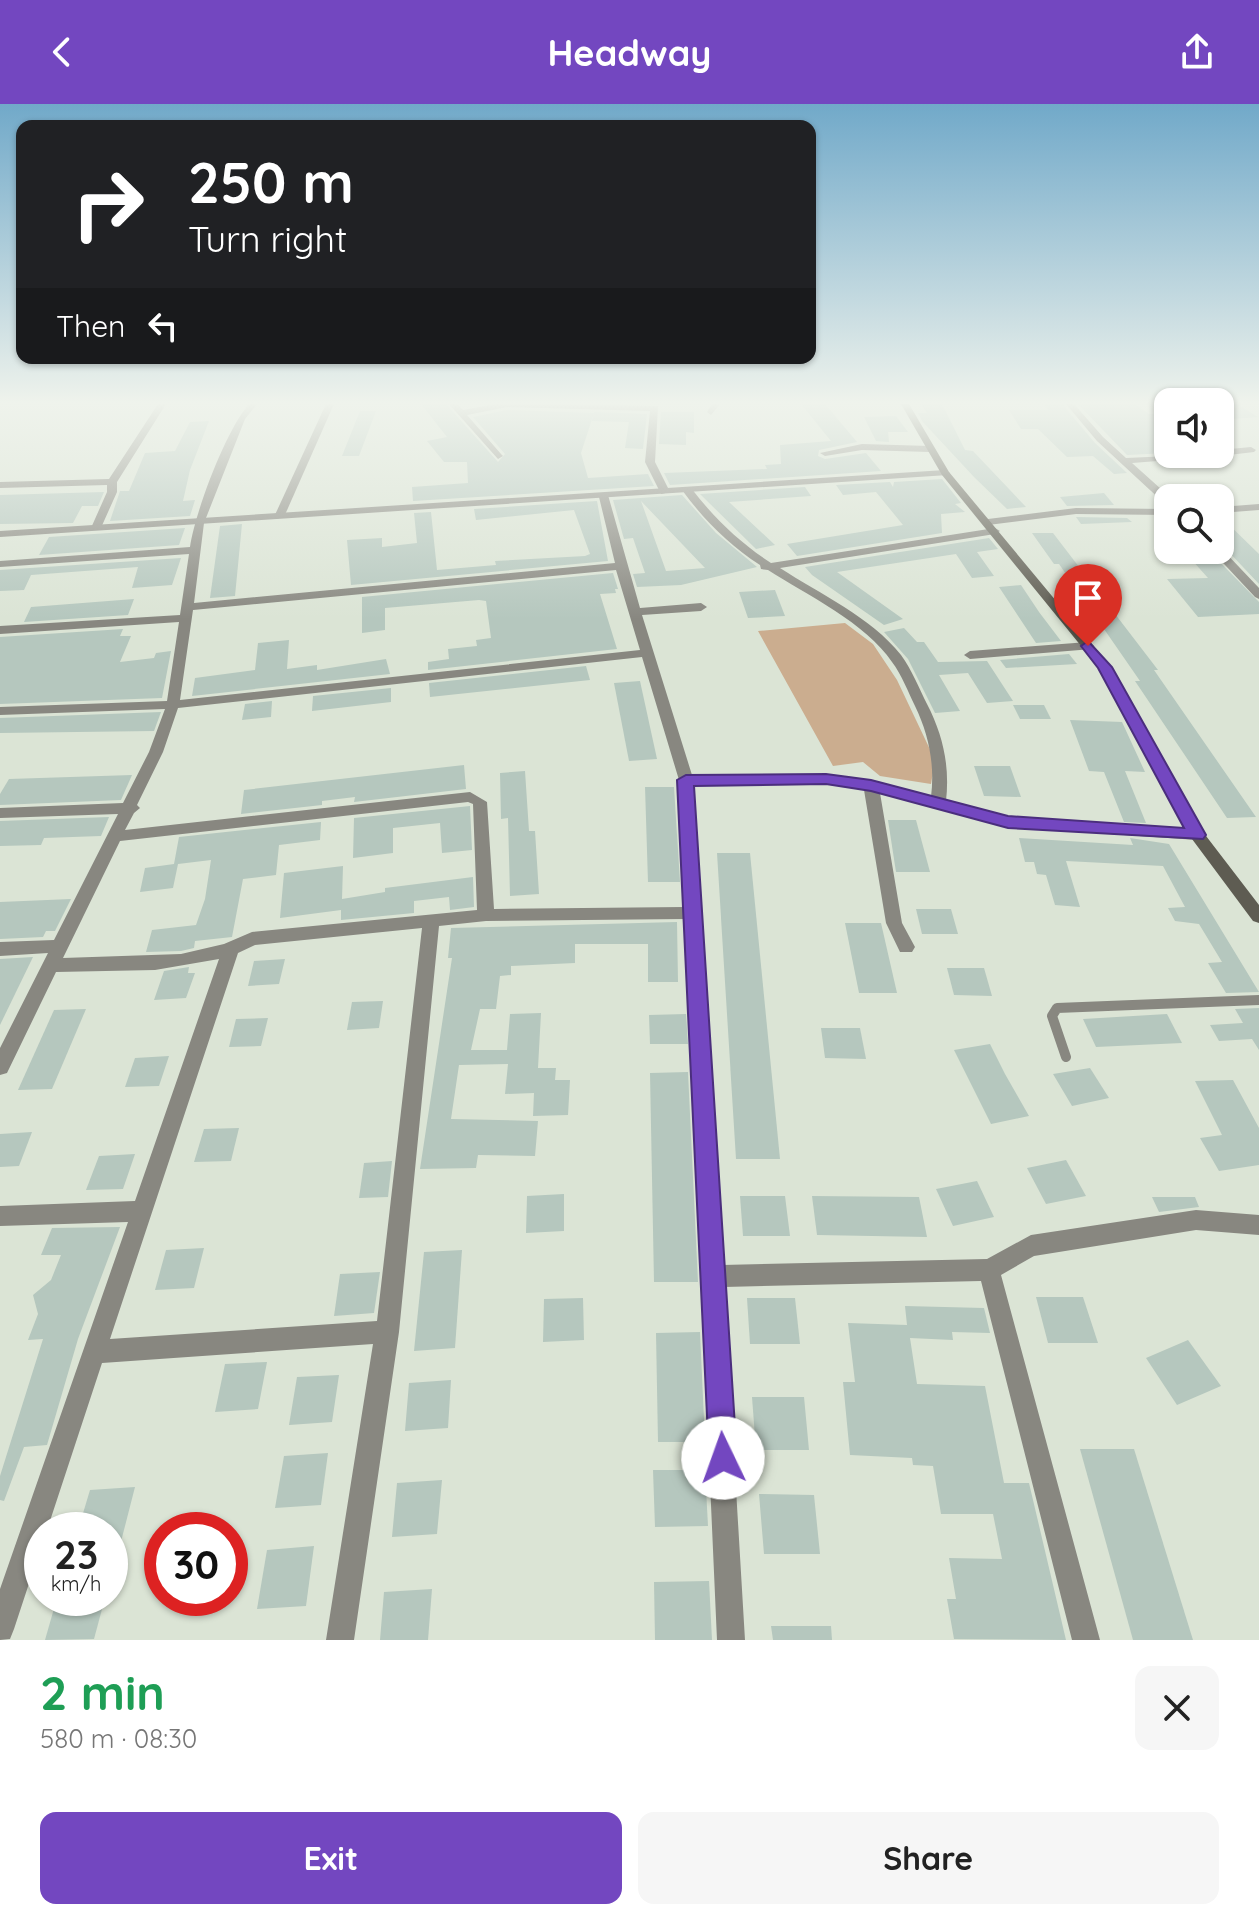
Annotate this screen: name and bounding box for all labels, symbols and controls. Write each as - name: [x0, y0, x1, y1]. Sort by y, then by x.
- icon: back: [40, 30, 84, 74]
- text: Headway: [547, 30, 712, 75]
- icon: share: [1175, 30, 1219, 74]
- text: 250 m: [188, 147, 354, 217]
- icon: right: [56, 152, 160, 256]
- text: Turn right: [188, 216, 347, 261]
- icon: left: [141, 304, 185, 348]
- text: Then: [56, 307, 125, 345]
- map controls: [1154, 388, 1234, 564]
- button: sound: [1154, 388, 1234, 468]
- button: search: [1154, 484, 1234, 564]
- pin: [1054, 564, 1122, 646]
- icon: arrive: [1066, 576, 1110, 620]
- position arrow: [681, 1416, 765, 1500]
- speed limit sign: 30: [144, 1512, 248, 1616]
- text: 23: [54, 1529, 98, 1579]
- text: km/h: [51, 1571, 101, 1596]
- text: 2 min: [40, 1662, 165, 1722]
- button: close: [1135, 1666, 1219, 1750]
- text: 580 m · 08:30: [40, 1722, 197, 1755]
- button: Exit: [40, 1812, 622, 1904]
- button: Share: [638, 1812, 1219, 1904]

